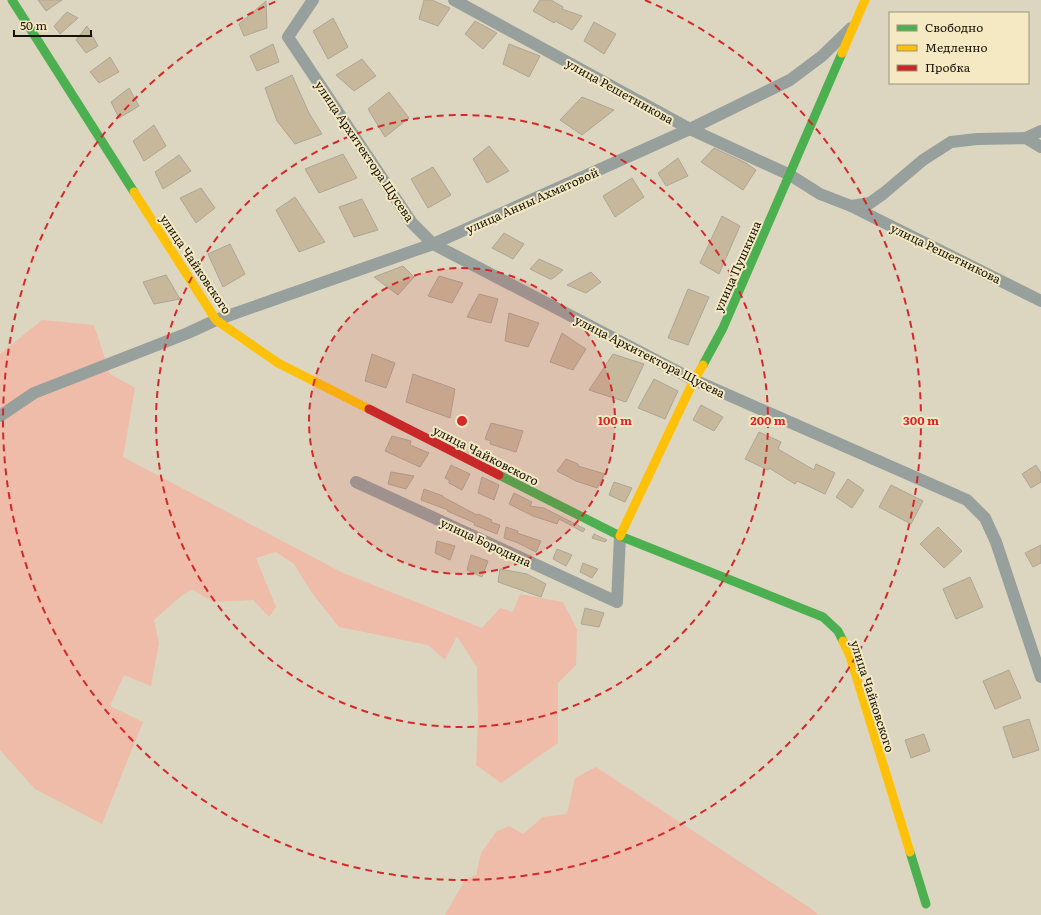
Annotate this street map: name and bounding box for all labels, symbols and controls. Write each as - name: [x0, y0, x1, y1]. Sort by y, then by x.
- scale bar: [14, 12, 91, 38]
- legend: [889, 12, 1029, 84]
- text: 50 m: [20, 16, 47, 34]
- text: Свободно: [925, 18, 983, 36]
- text: Медленно: [925, 38, 988, 56]
- street label: улица Решетникова: [563, 54, 678, 128]
- text: Пробка: [925, 58, 971, 76]
- street label: улица Архитектора Щусева: [311, 77, 419, 225]
- street label: улица Анны Ахматовой: [463, 163, 601, 237]
- street label: улица Чайковского: [156, 211, 236, 317]
- street label: улица Пушкина: [709, 217, 765, 314]
- street label: улица Решетникова: [888, 218, 1005, 288]
- street label: улица Архитектора Щусева: [572, 310, 729, 402]
- text: 100 m: [598, 411, 632, 429]
- text: 200 m: [750, 411, 786, 429]
- text: 300 m: [903, 411, 939, 429]
- centre of rings: [455, 414, 469, 428]
- street label: улица Чайковского: [430, 420, 542, 490]
- street label: улица Бородина: [438, 513, 535, 571]
- street label: улица Чайковского: [846, 638, 900, 754]

